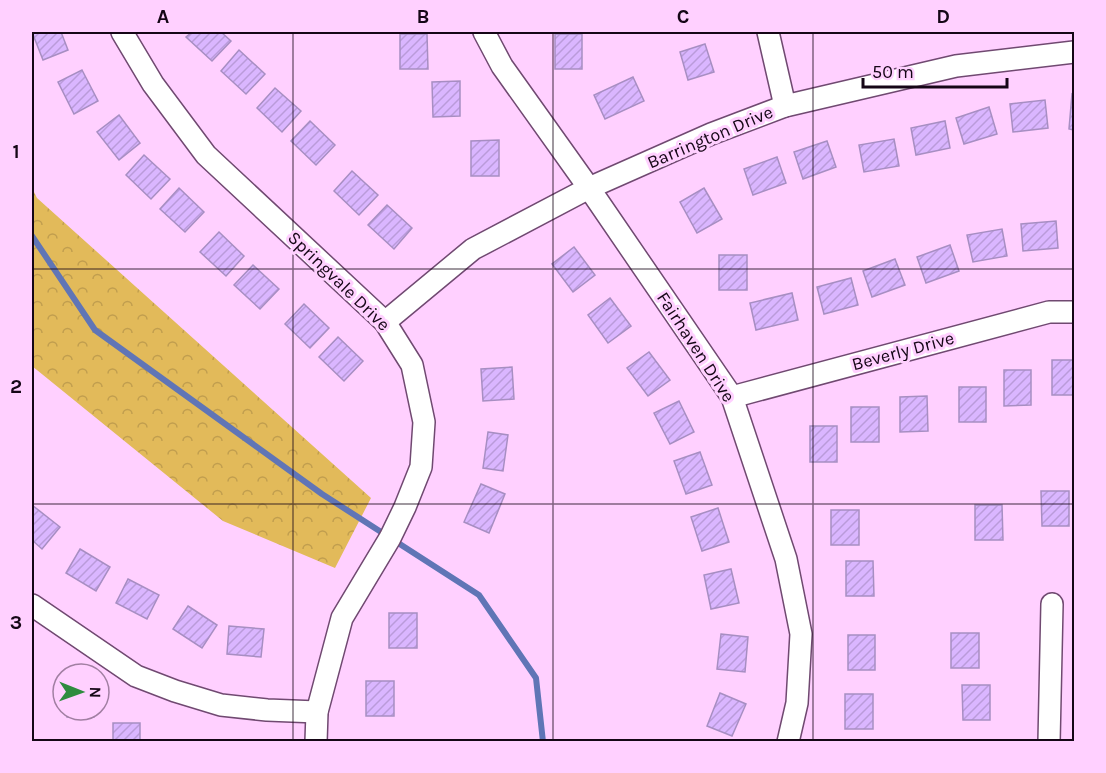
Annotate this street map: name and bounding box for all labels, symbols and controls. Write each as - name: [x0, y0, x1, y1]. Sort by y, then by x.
- text: A: [157, 5, 170, 28]
- text: B: [417, 5, 429, 28]
- text: C: [677, 5, 689, 28]
- text: D: [936, 5, 950, 28]
- scale bar: [863, 51, 1007, 89]
- text: 50 m: [872, 61, 914, 83]
- street label: Barrington Drive: [644, 101, 776, 173]
- text: 1: [12, 140, 20, 163]
- street label: Springvale Drive: [283, 227, 395, 335]
- street label: Fairhaven Drive: [652, 288, 740, 406]
- street label: Beverly Drive: [849, 327, 957, 375]
- text: 2: [10, 375, 22, 398]
- text: 3: [10, 611, 22, 634]
- north arrow: [51, 662, 111, 722]
- text: N: [86, 686, 105, 698]

